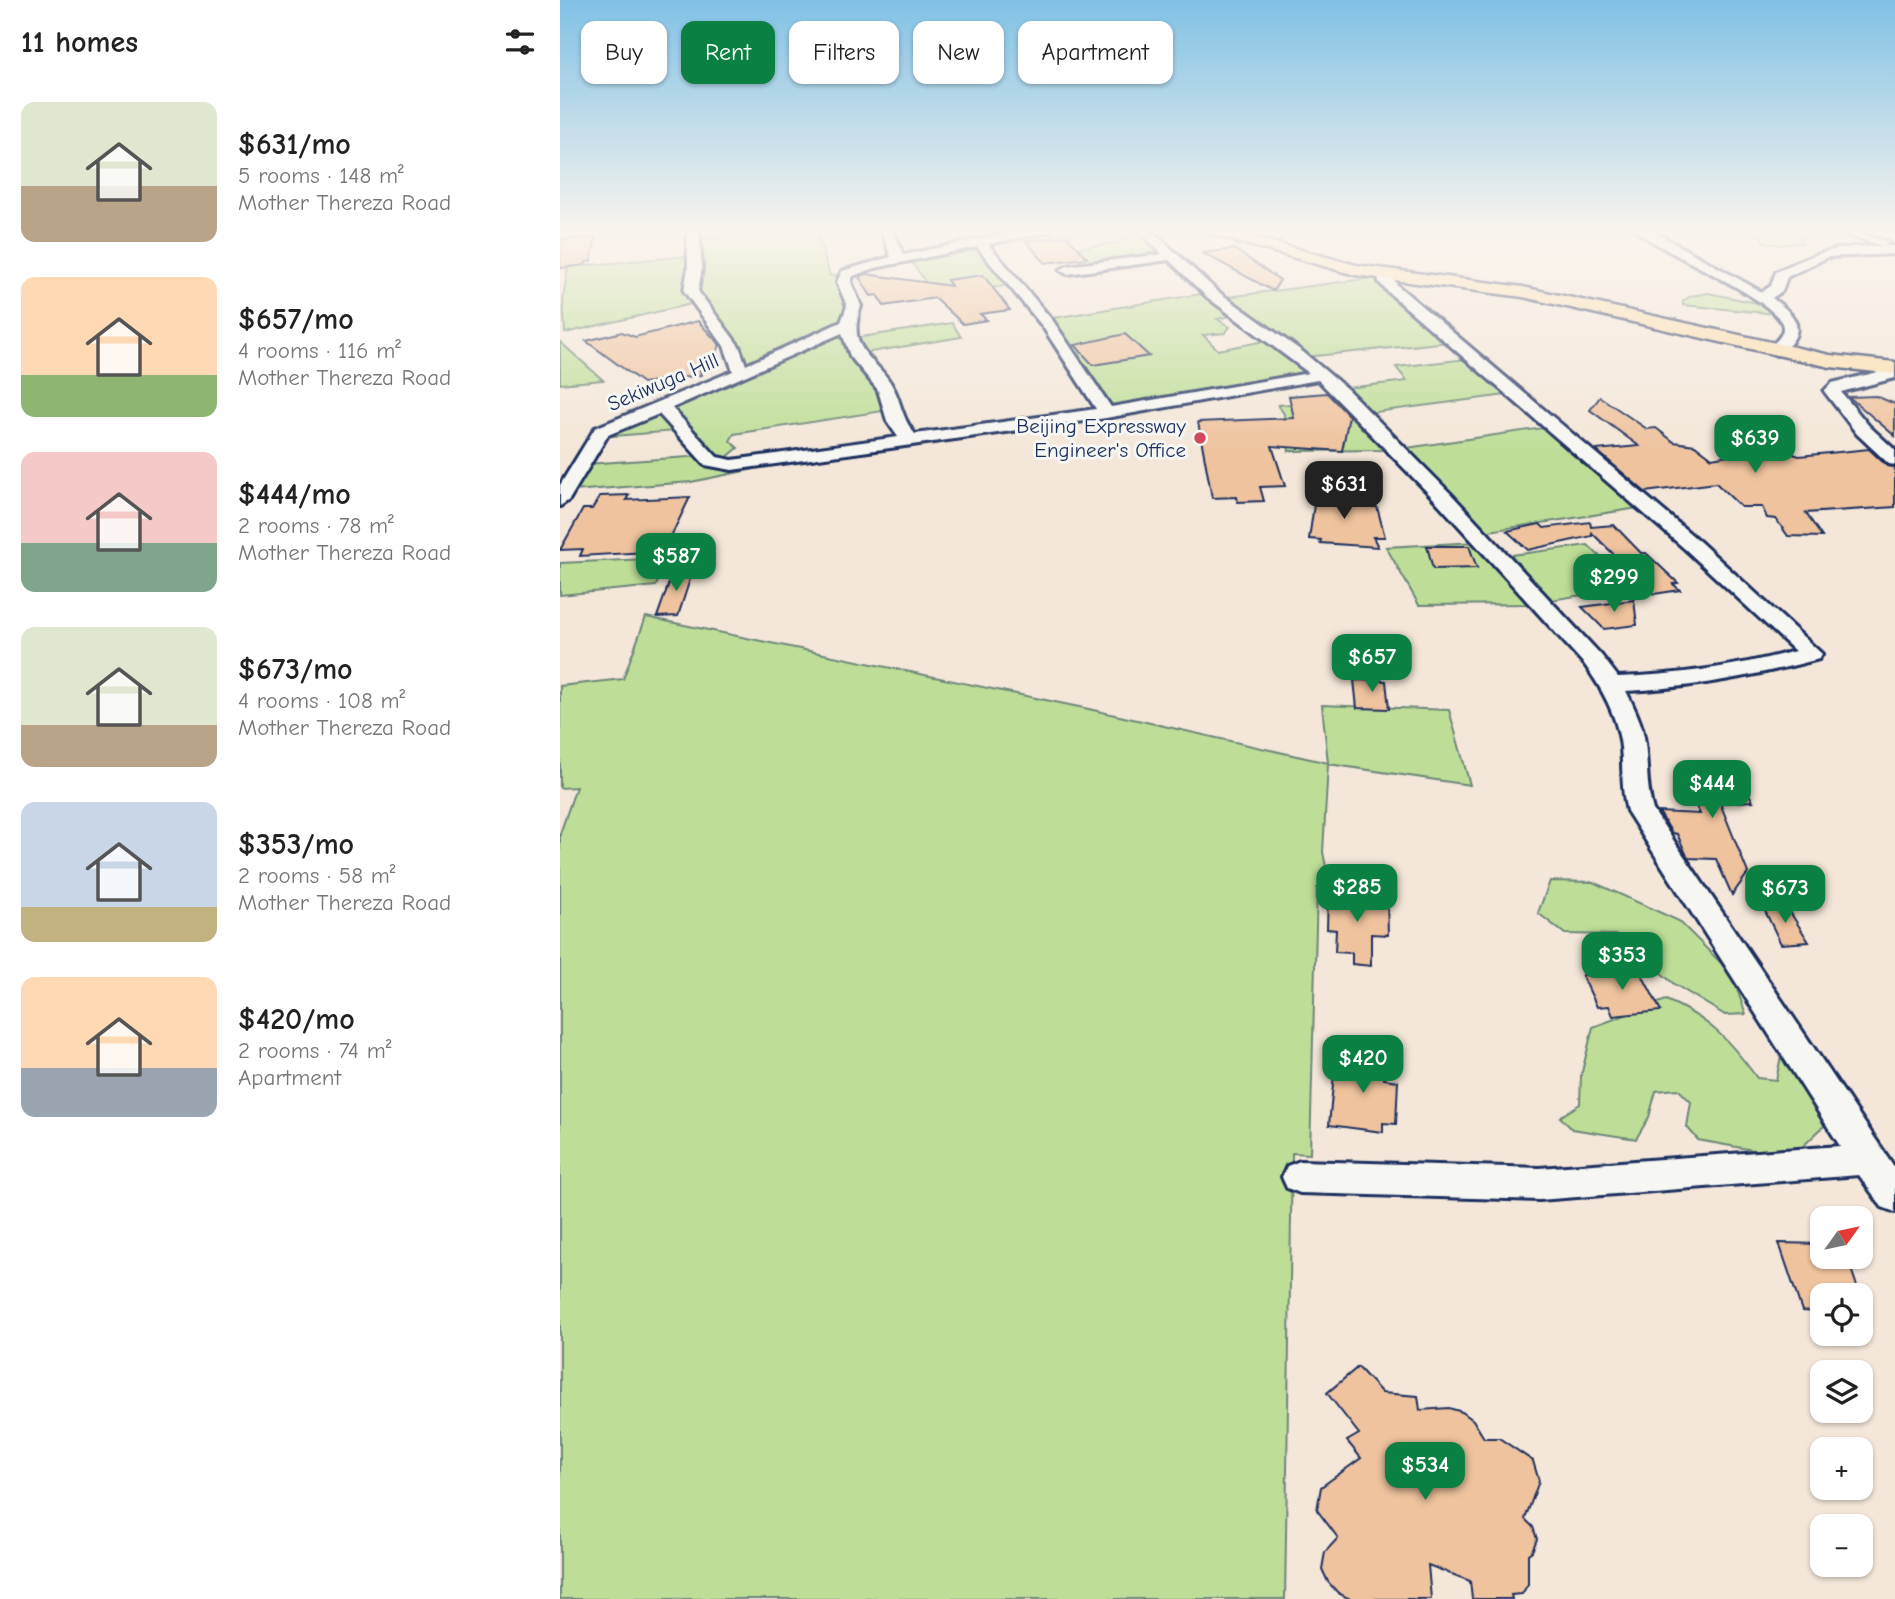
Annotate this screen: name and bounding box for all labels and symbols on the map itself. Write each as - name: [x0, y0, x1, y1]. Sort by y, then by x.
- street label: Sekiwuga Hill: [604, 348, 722, 416]
- place label: Beijing Expressway Engineer's Office: [1016, 414, 1187, 462]
- pin: $639: [1714, 416, 1796, 475]
- marker: Beijing Expressway Engineer's Office: [1192, 430, 1208, 446]
- pin: $631: [1303, 462, 1385, 521]
- pin: $587: [635, 534, 717, 593]
- pin: $299: [1573, 554, 1655, 614]
- pin: $657: [1331, 634, 1413, 694]
- pin: $444: [1671, 760, 1753, 820]
- pin: $285: [1316, 864, 1398, 924]
- pin: $673: [1744, 866, 1826, 925]
- pin: $353: [1581, 932, 1663, 992]
- pin: $420: [1322, 1036, 1404, 1095]
- north arrow: [1810, 1206, 1872, 1269]
- pin: $534: [1384, 1442, 1466, 1502]

